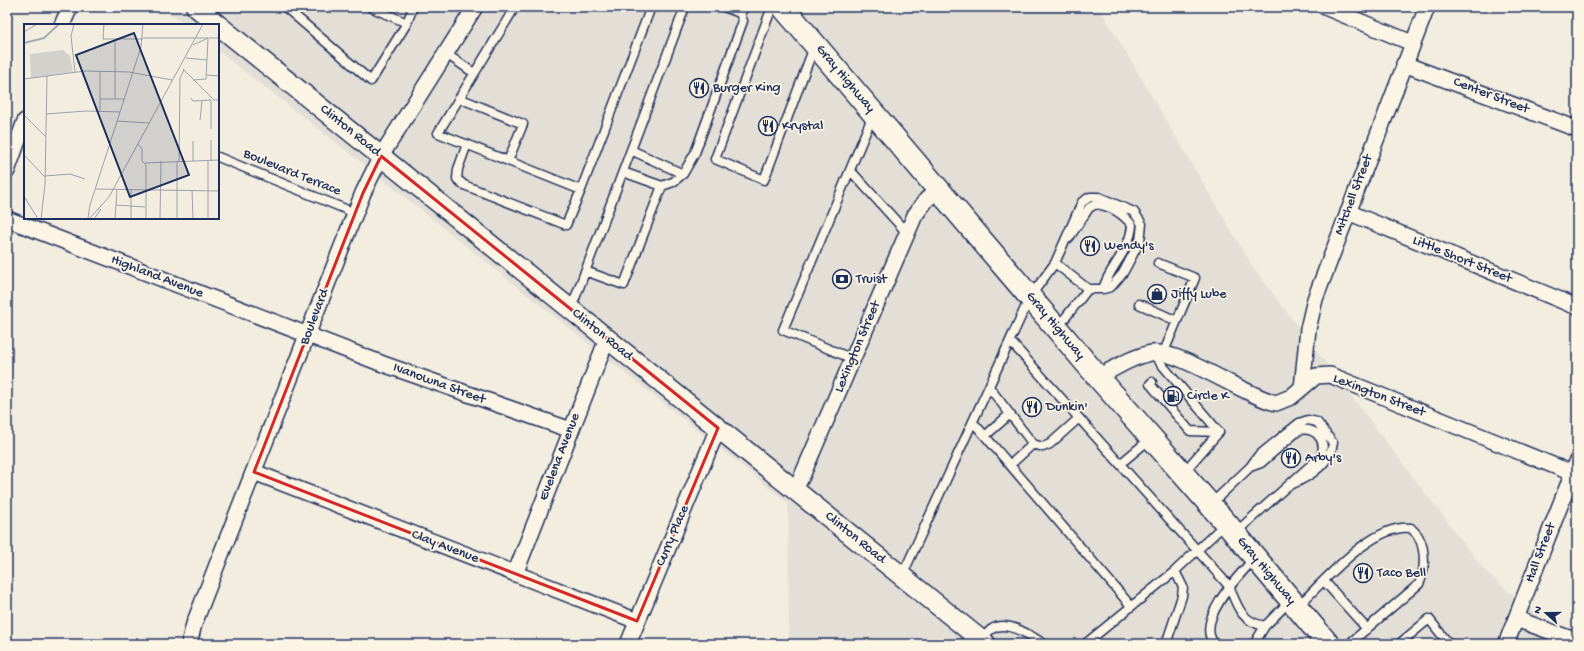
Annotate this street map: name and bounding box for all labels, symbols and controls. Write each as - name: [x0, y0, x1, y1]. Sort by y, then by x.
- inset map: [24, 24, 219, 219]
- street label: Gray Highway: [812, 41, 879, 117]
- street label: Center Street: [1451, 74, 1533, 119]
- restaurant icon: Burger King: [688, 77, 710, 99]
- place label: Burger King: [712, 80, 781, 97]
- street label: Clinton Road: [316, 101, 385, 162]
- restaurant icon: Krystal: [757, 115, 779, 137]
- place label: Krystal: [782, 118, 823, 135]
- street label: Boulevard Terrace: [240, 145, 344, 201]
- street label: Mitchell Street: [1331, 151, 1378, 238]
- street label: Little Short Street: [1410, 232, 1515, 288]
- restaurant icon: Wendy's: [1079, 235, 1101, 257]
- place label: Wendy's: [1104, 238, 1154, 255]
- street label: Highland Avenue: [108, 252, 206, 303]
- bank icon: Truist: [831, 268, 853, 290]
- place label: Truist: [855, 271, 888, 288]
- shop icon: Jiffy Lube: [1146, 283, 1168, 305]
- street label: Boulevard: [296, 285, 334, 348]
- place label: Jiffy Lube: [1171, 286, 1227, 303]
- street label: Gray Highway: [1022, 288, 1089, 364]
- street label: Lexington Street: [831, 298, 885, 395]
- street label: Clinton Road: [568, 305, 637, 366]
- street label: Ivanowna Street: [390, 359, 489, 409]
- street label: Lexington Street: [1330, 371, 1429, 422]
- fuel station icon: Circle K: [1162, 385, 1184, 407]
- place label: Circle K: [1187, 388, 1230, 405]
- restaurant icon: Dunkin': [1021, 396, 1043, 418]
- place label: Dunkin': [1045, 399, 1088, 416]
- street label: Evelena Avenue: [536, 410, 585, 503]
- restaurant icon: Arby's: [1280, 447, 1302, 469]
- place label: Arby's: [1305, 450, 1342, 467]
- street label: Curry Place: [653, 502, 694, 569]
- street label: Clinton Road: [821, 508, 890, 569]
- street label: Hall Street: [1522, 520, 1561, 585]
- street label: Clay Avenue: [409, 526, 482, 568]
- street label: Gray Highway: [1233, 533, 1300, 609]
- restaurant icon: Taco Bell: [1352, 562, 1374, 584]
- place label: Taco Bell: [1376, 565, 1426, 582]
- north arrow: [1526, 593, 1566, 633]
- text: N: [1532, 605, 1545, 616]

